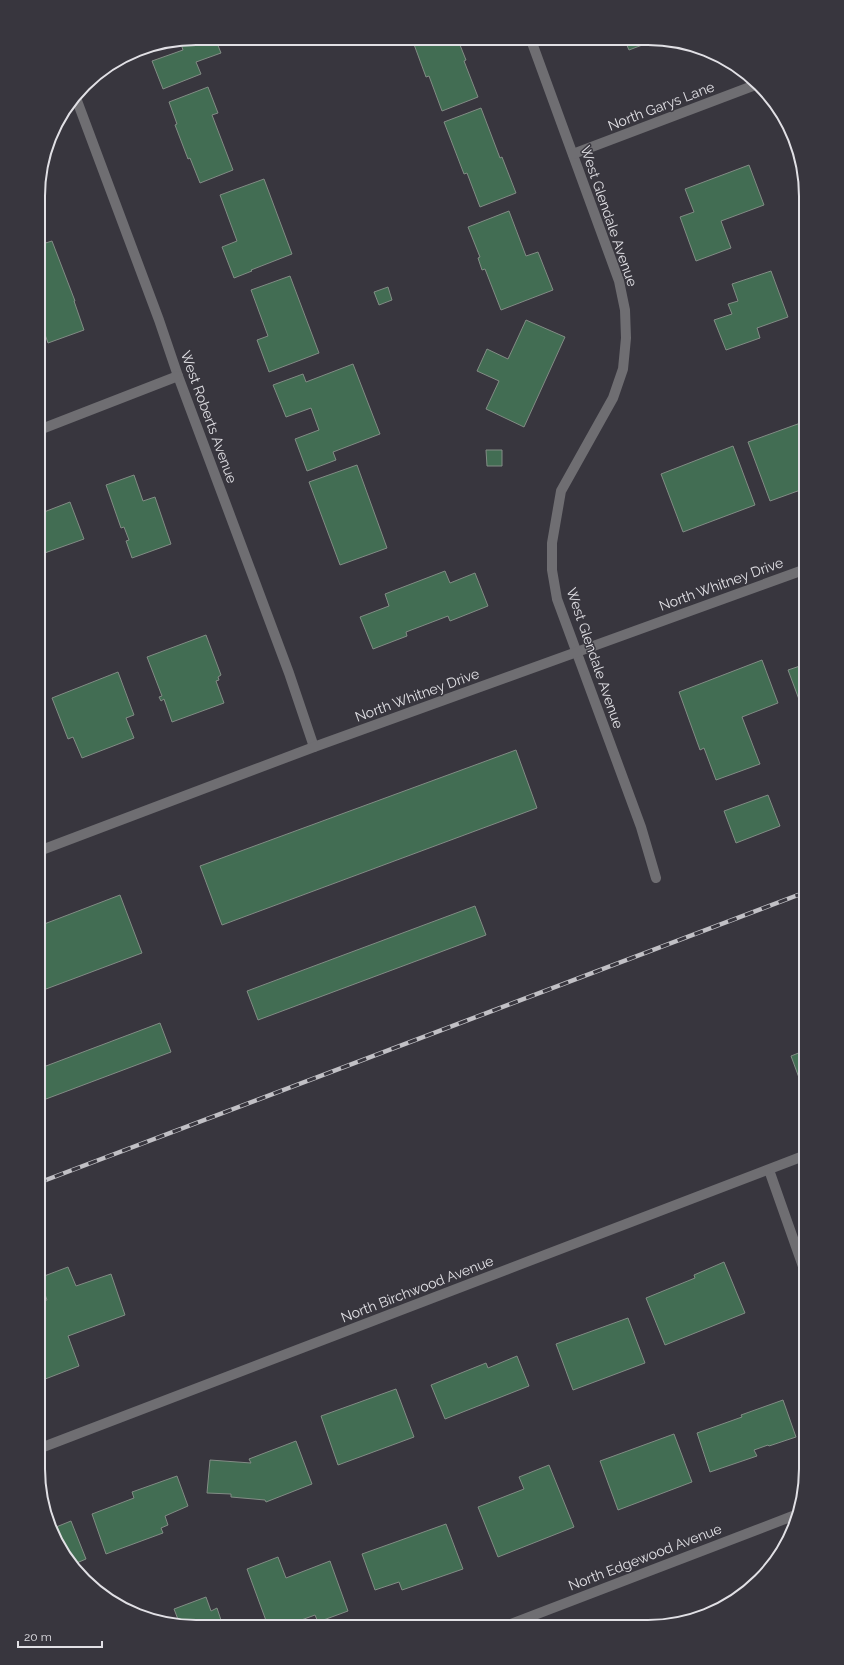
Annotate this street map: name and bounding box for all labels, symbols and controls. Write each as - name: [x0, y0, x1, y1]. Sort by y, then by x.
- street label: North Garys Lane: [605, 78, 717, 134]
- street label: West Glendale Avenue: [577, 144, 641, 288]
- street label: West Roberts Avenue: [178, 349, 240, 485]
- street label: North Whitney Drive: [657, 554, 785, 614]
- street label: West Glendale Avenue: [563, 586, 627, 730]
- street label: North Whitney Drive: [353, 665, 481, 725]
- street label: North Birchwood Avenue: [339, 1253, 495, 1325]
- street label: North Edgewood Avenue: [566, 1520, 724, 1594]
- scale bar: [18, 1623, 102, 1649]
- text: 20 m: [24, 1630, 52, 1644]

